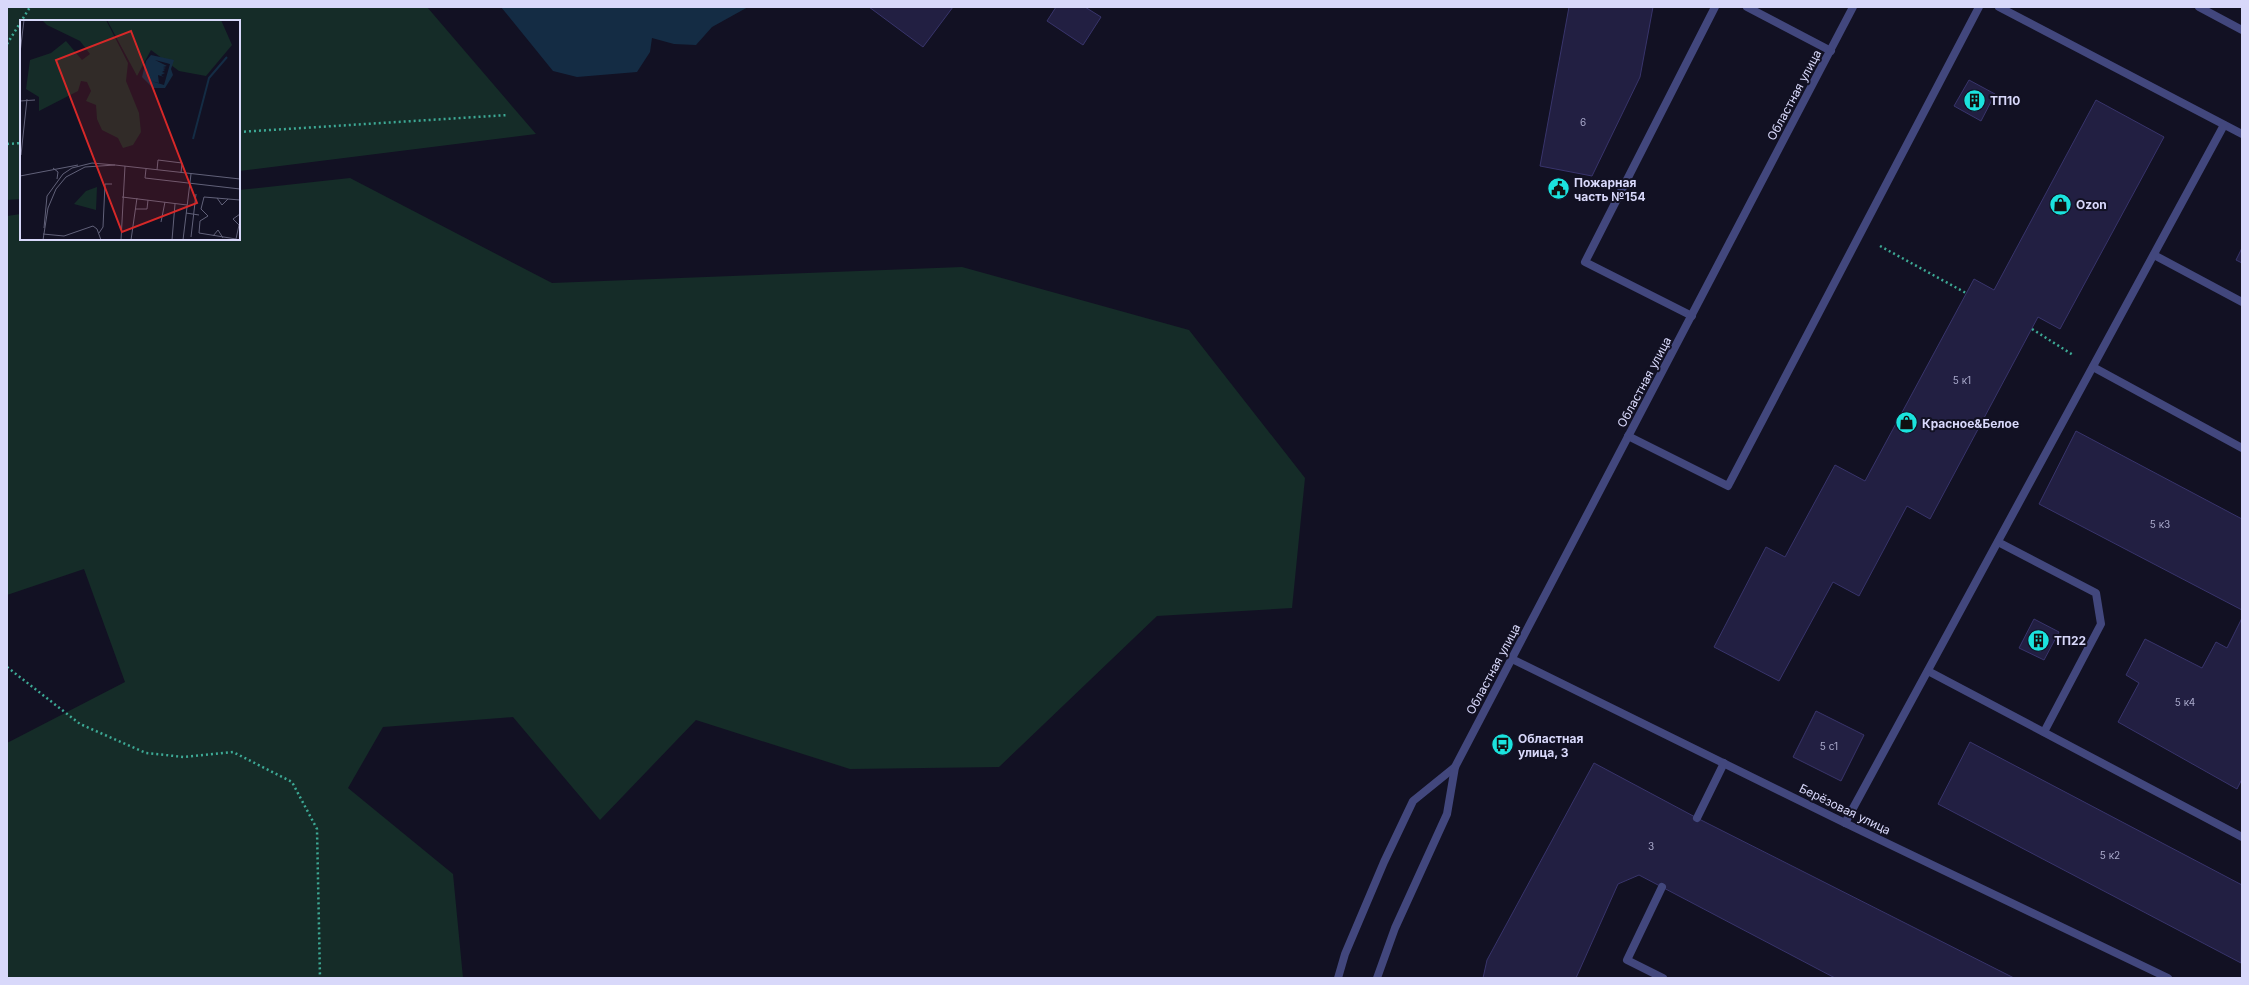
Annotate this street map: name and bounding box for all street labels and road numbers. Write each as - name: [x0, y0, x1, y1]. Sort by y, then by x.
- street label: Областная улица: [1764, 47, 1824, 143]
- street label: Областная улица: [1614, 334, 1674, 430]
- street label: Областная улица: [1463, 621, 1523, 717]
- street label: Берёзовая улица: [1797, 780, 1893, 838]

